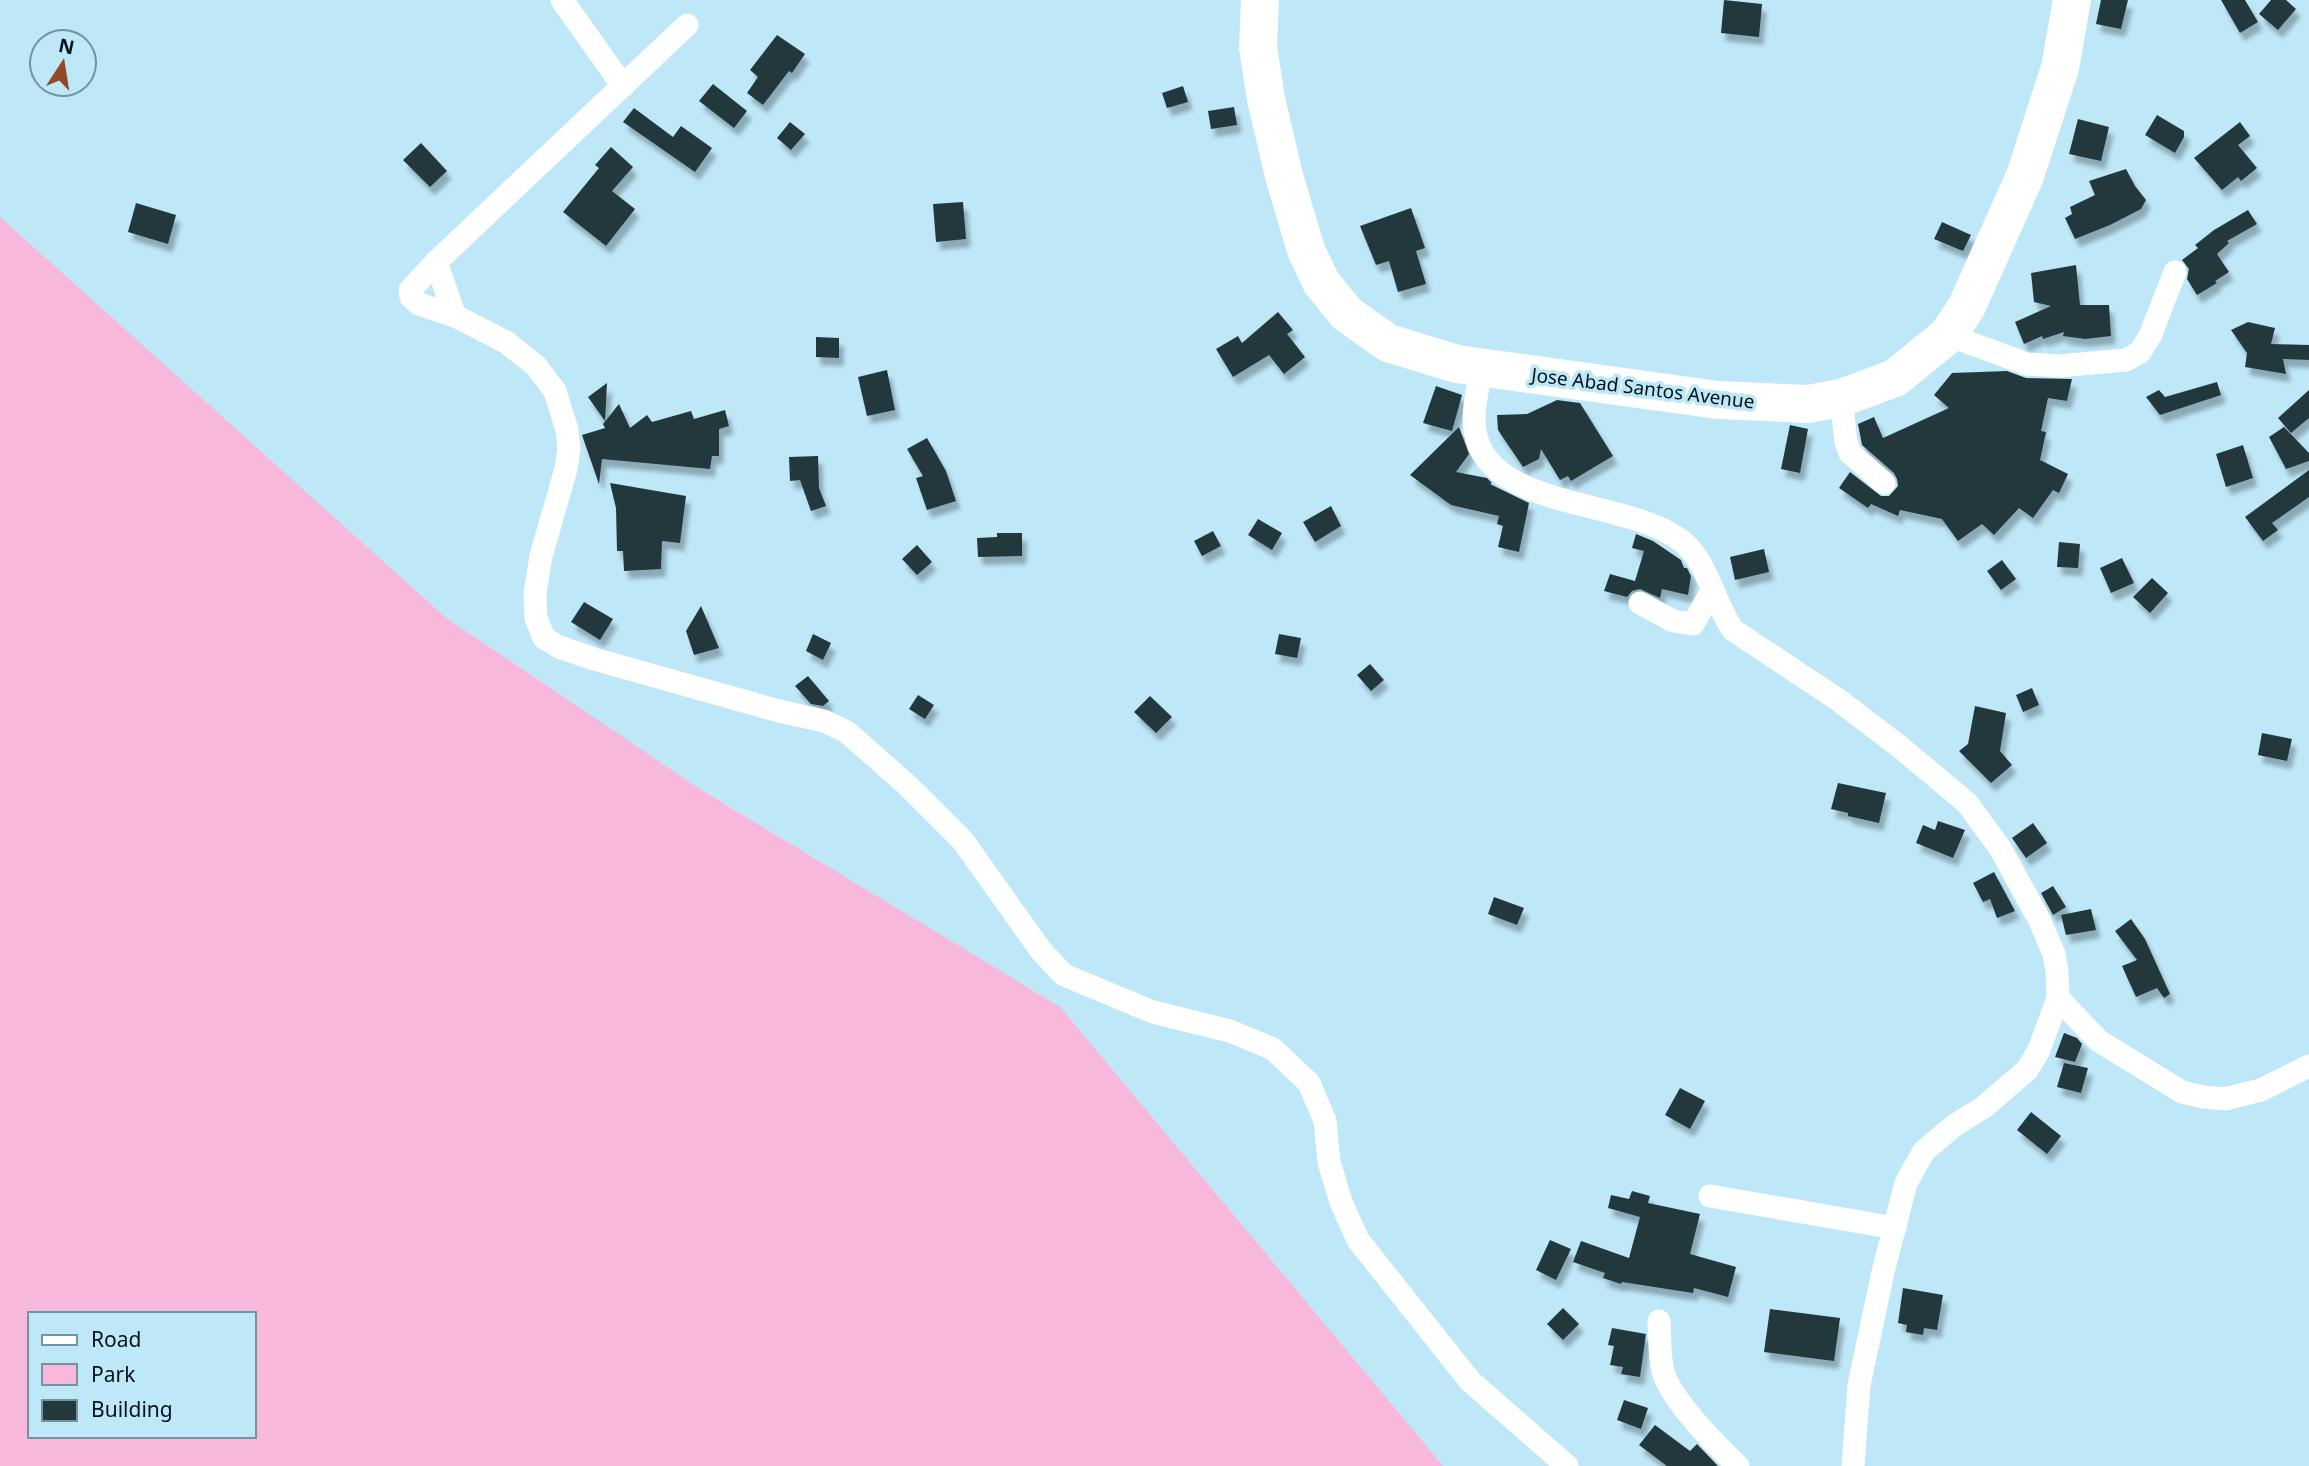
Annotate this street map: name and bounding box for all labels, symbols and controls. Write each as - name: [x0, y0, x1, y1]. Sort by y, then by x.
- north arrow: [28, 28, 98, 98]
- text: N: [56, 32, 77, 61]
- street label: Jose Abad Santos Avenue: [1528, 361, 1756, 415]
- legend: [28, 1312, 256, 1438]
- text: Road: [91, 1325, 141, 1353]
- text: Park: [91, 1360, 136, 1388]
- text: Building: [91, 1395, 173, 1423]

